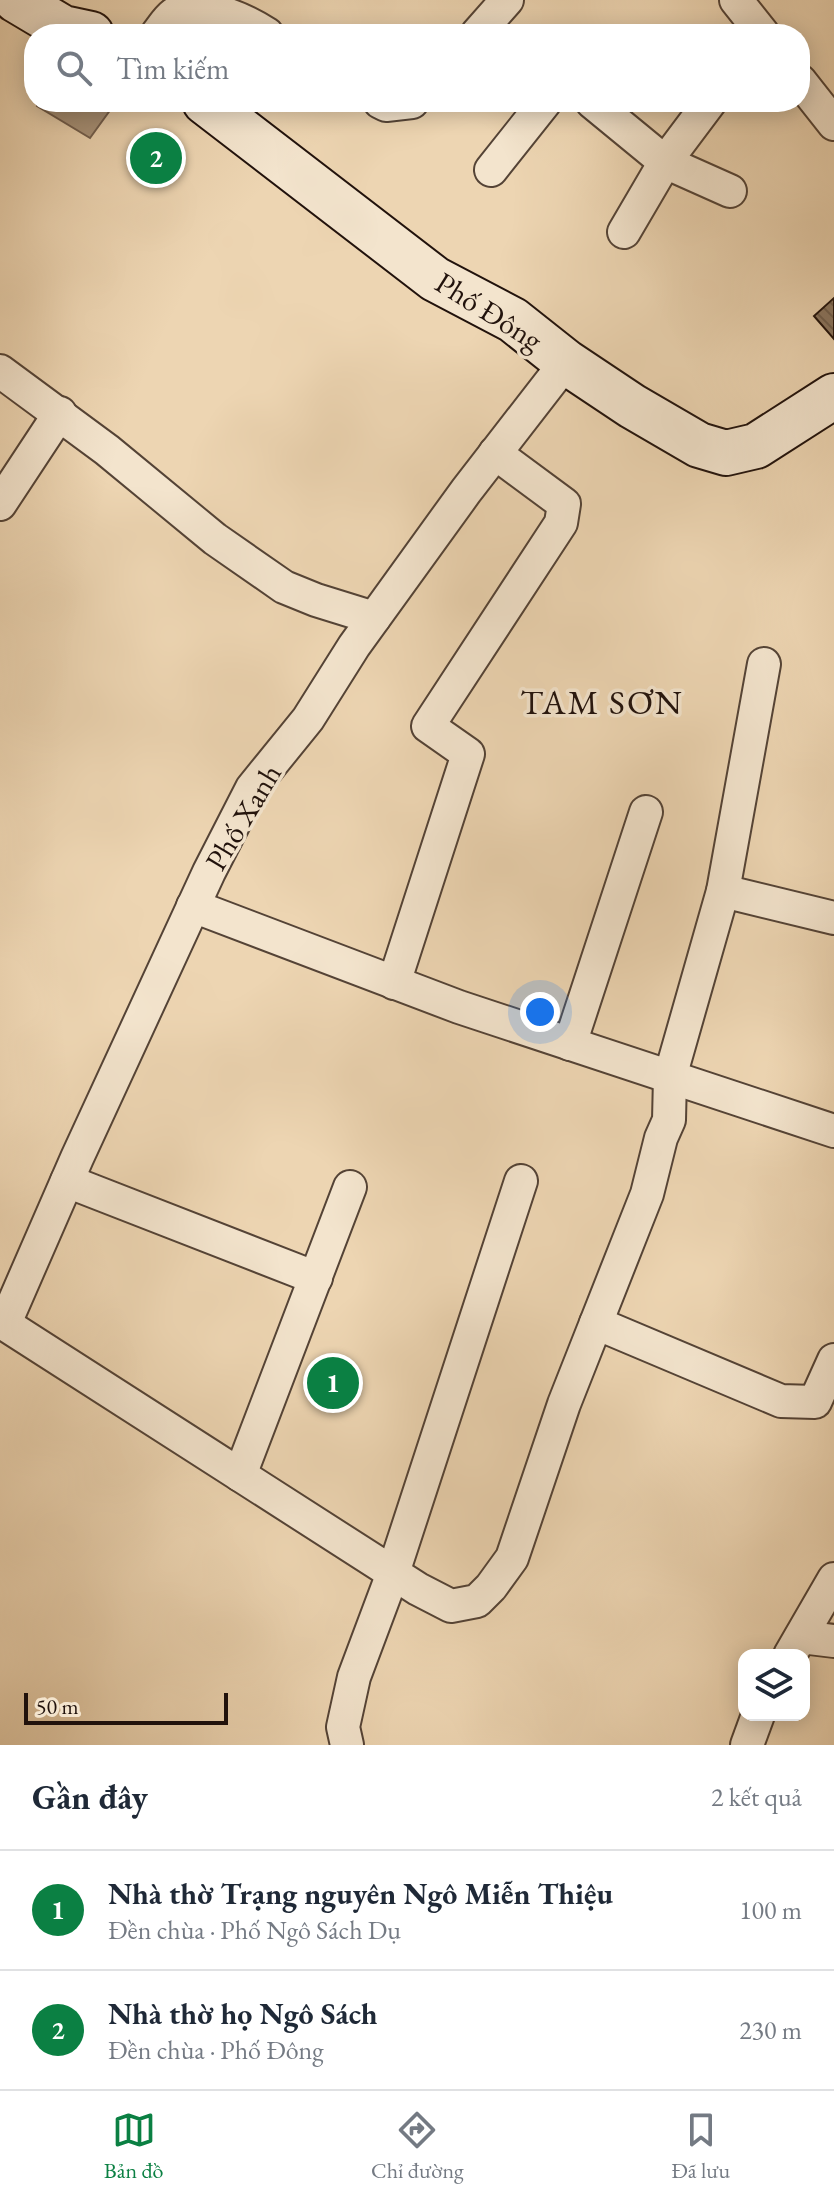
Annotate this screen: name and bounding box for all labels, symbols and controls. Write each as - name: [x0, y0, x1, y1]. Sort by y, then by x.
- search box: [24, 24, 810, 112]
- icon: search: [52, 46, 96, 90]
- text: Tìm kiếm: [116, 49, 229, 88]
- pin: 2: [130, 128, 182, 188]
- street label: Phố Đông: [428, 263, 551, 360]
- district label: TAM SƠN: [520, 680, 684, 724]
- street label: Phố Xanh: [196, 757, 290, 877]
- your location: [520, 992, 560, 1032]
- pin: 1: [307, 1353, 359, 1413]
- map controls: [738, 1649, 810, 1721]
- button: layers: [738, 1649, 810, 1721]
- scale bar: [24, 1689, 228, 1725]
- text: 50 m: [36, 1692, 79, 1721]
- text: Gần đây: [32, 1775, 148, 1819]
- text: 2 kết quả: [711, 1780, 802, 1814]
- text: Nhà thờ Trạng nguyên Ngô Miễn Thiệu: [108, 1874, 613, 1913]
- text: 1: [51, 1893, 65, 1927]
- text: 100 m: [739, 1893, 802, 1927]
- text: Đền chùa · Phố Ngô Sách Dụ: [108, 1913, 401, 1947]
- text: Nhà thờ họ Ngô Sách: [108, 1994, 378, 2033]
- text: 2: [51, 2013, 65, 2047]
- text: 230 m: [739, 2013, 802, 2047]
- text: Đền chùa · Phố Đông: [108, 2033, 324, 2067]
- tab: Bản đồ: [104, 2108, 164, 2185]
- tab: Chỉ đường: [371, 2108, 464, 2185]
- tab: Đã lưu: [671, 2108, 730, 2185]

